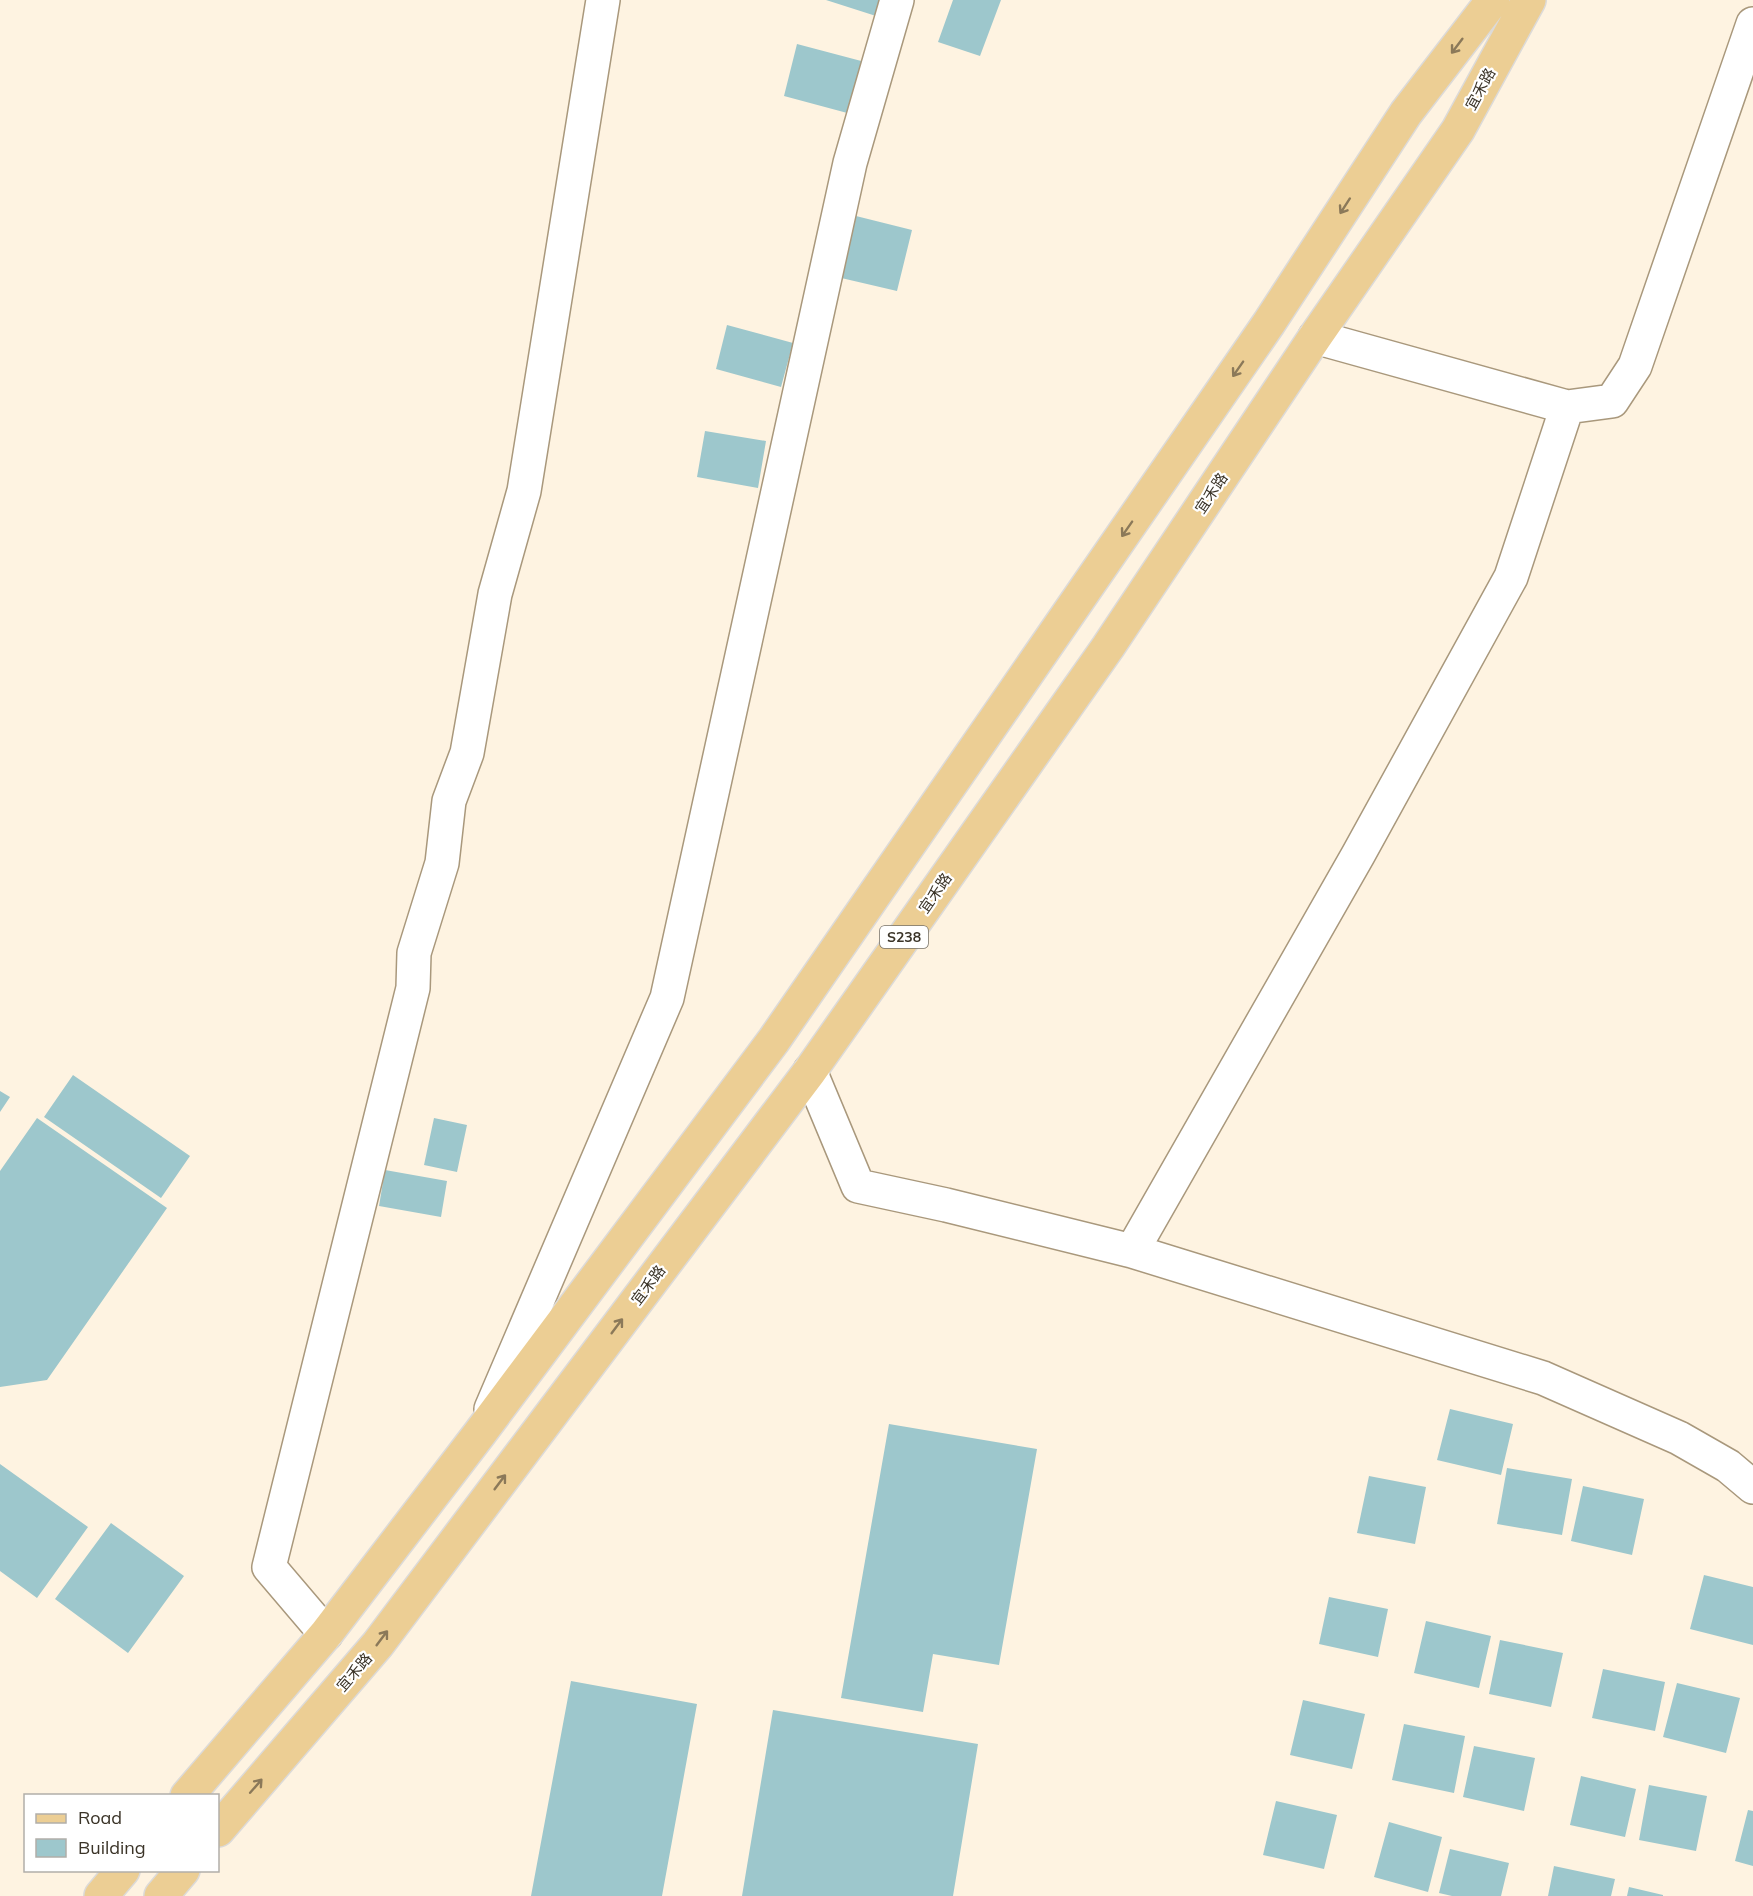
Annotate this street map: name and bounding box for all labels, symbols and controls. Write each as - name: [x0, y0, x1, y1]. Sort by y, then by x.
- one-way arrow: [1451, 38, 1464, 54]
- street label: 宜禾路: [1461, 65, 1499, 113]
- one-way arrow: [1339, 197, 1351, 214]
- one-way arrow: [1232, 360, 1244, 376]
- street label: 宜禾路: [1191, 469, 1231, 517]
- one-way arrow: [1121, 521, 1133, 537]
- street label: 宜禾路: [914, 869, 956, 917]
- road number: S238: [880, 926, 928, 948]
- street label: 宜禾路: [627, 1261, 669, 1309]
- one-way arrow: [611, 1319, 624, 1335]
- one-way arrow: [493, 1474, 506, 1490]
- one-way arrow: [376, 1630, 389, 1646]
- street label: 宜禾路: [332, 1649, 376, 1695]
- one-way arrow: [249, 1779, 263, 1794]
- legend: [24, 1794, 219, 1872]
- text: Road: [78, 1806, 122, 1829]
- text: Building: [78, 1836, 146, 1859]

